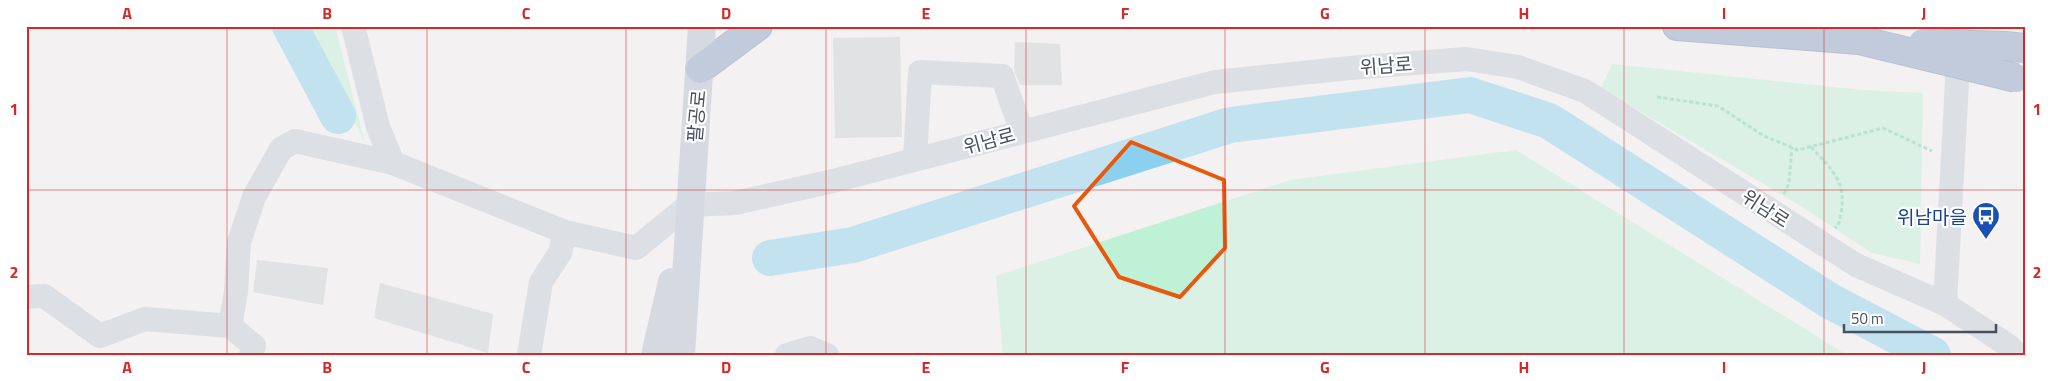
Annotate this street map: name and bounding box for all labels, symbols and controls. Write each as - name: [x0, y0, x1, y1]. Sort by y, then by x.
- text: A: [122, 1, 132, 25]
- text: B: [322, 1, 332, 25]
- text: C: [522, 1, 531, 25]
- text: D: [721, 1, 731, 25]
- text: E: [922, 1, 931, 25]
- text: F: [1121, 1, 1130, 25]
- text: G: [1320, 1, 1330, 25]
- text: H: [1519, 1, 1529, 25]
- text: I: [1722, 1, 1726, 25]
- text: J: [1922, 1, 1926, 25]
- street label: 위남로: [1359, 49, 1413, 81]
- street label: 팔공로: [679, 89, 713, 143]
- text: 1: [10, 97, 18, 121]
- text: 1: [2033, 97, 2041, 121]
- street label: 위남로: [960, 119, 1018, 161]
- street label: 위남로: [1736, 182, 1796, 234]
- bus stop icon: 위남마을: [1971, 201, 2001, 240]
- place label: 위남마을: [1897, 202, 1967, 231]
- text: 2: [10, 260, 18, 284]
- text: 2: [2033, 260, 2041, 284]
- scale bar: [1844, 301, 1996, 333]
- text: 50 m: [1851, 307, 1884, 330]
- text: A: [122, 355, 132, 379]
- text: B: [322, 355, 332, 379]
- text: C: [522, 355, 531, 379]
- text: D: [721, 355, 731, 379]
- text: E: [922, 355, 931, 379]
- text: F: [1121, 355, 1130, 379]
- text: G: [1320, 355, 1330, 379]
- text: H: [1519, 355, 1529, 379]
- text: I: [1722, 355, 1726, 379]
- text: J: [1922, 355, 1926, 379]

